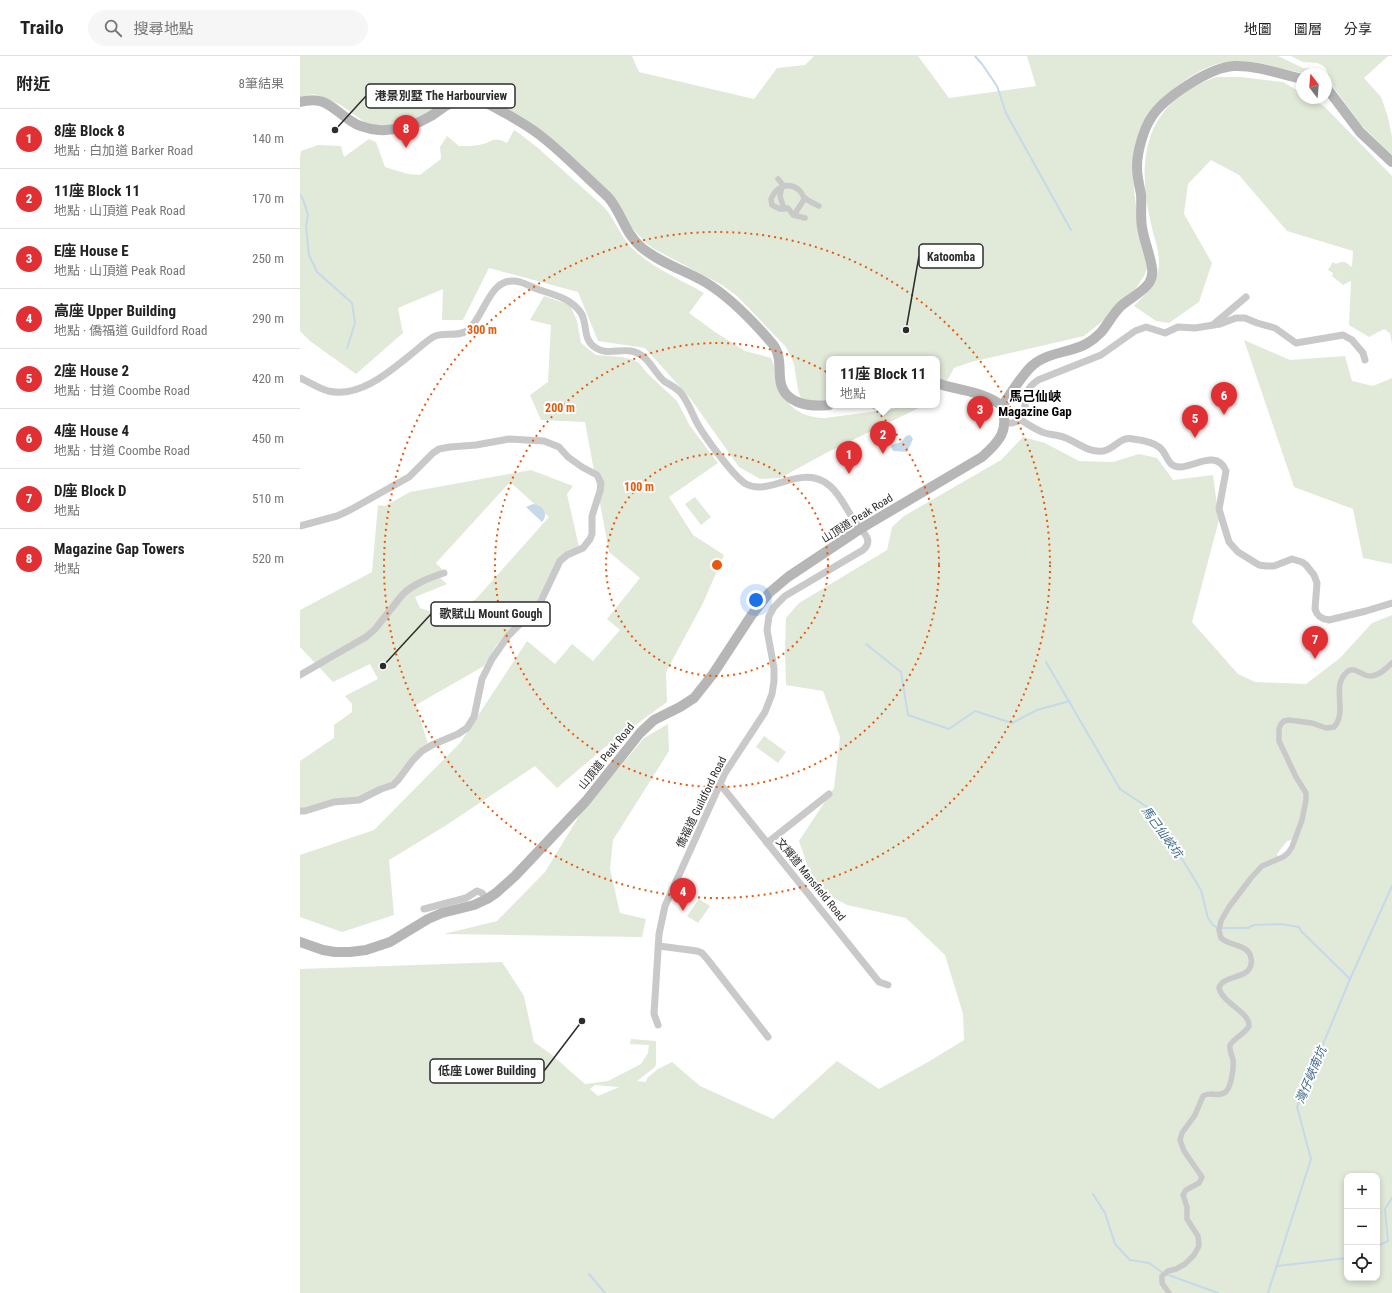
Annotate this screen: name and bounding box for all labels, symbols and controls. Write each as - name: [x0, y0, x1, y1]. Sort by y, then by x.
- search box: [88, 10, 368, 46]
- text: Trailo: [20, 16, 64, 39]
- icon: search: [102, 17, 124, 39]
- text: 搜尋地點: [134, 20, 194, 38]
- text: 地圖: [1244, 21, 1272, 37]
- text: 圖層: [1294, 21, 1322, 37]
- text: 分享: [1344, 21, 1372, 37]
- north arrow: [1296, 68, 1332, 104]
- text: 附近: [16, 74, 50, 94]
- text: 8筆結果: [239, 76, 284, 91]
- callout: 港景別墅 The Harbourview: [366, 84, 515, 108]
- text: 港景別墅 The Harbourview: [375, 89, 508, 103]
- pin: 8: [393, 115, 419, 148]
- text: 8座 Block 8: [54, 122, 125, 140]
- text: 1: [26, 131, 32, 146]
- text: 140 m: [252, 131, 284, 146]
- text: 地點 · 白加道 Barker Road: [54, 143, 193, 158]
- text: 11座 Block 11: [54, 182, 140, 200]
- text: 2: [26, 191, 32, 206]
- text: 170 m: [252, 191, 284, 206]
- text: 地點 · 山頂道 Peak Road: [54, 203, 186, 218]
- text: E座 House E: [54, 242, 129, 260]
- callout: Katoomba: [919, 244, 983, 268]
- text: Katoomba: [927, 250, 975, 264]
- text: 3: [26, 251, 32, 266]
- text: 250 m: [252, 251, 284, 266]
- text: 地點 · 山頂道 Peak Road: [54, 263, 186, 278]
- text: 高座 Upper Building: [54, 302, 176, 320]
- text: 4: [26, 311, 32, 326]
- text: 290 m: [252, 311, 284, 326]
- text: 地點 · 僑福道 Guildford Road: [54, 323, 208, 338]
- text: 300 m: [467, 323, 497, 337]
- popup: [826, 356, 940, 408]
- text: 2座 House 2: [54, 362, 129, 380]
- text: 11座 Block 11: [840, 365, 926, 383]
- text: 5: [26, 371, 32, 386]
- text: 420 m: [252, 371, 284, 386]
- pin: 6: [1211, 382, 1237, 415]
- text: 地點 · 甘道 Coombe Road: [54, 383, 190, 398]
- text: 地點: [840, 386, 866, 401]
- district label: 馬己仙峽 Magazine Gap: [998, 389, 1072, 419]
- pin: 3: [967, 396, 993, 429]
- text: 200 m: [545, 401, 575, 415]
- pin: 5: [1182, 405, 1208, 438]
- pin: 2: [870, 421, 896, 454]
- text: 4座 House 4: [54, 422, 129, 440]
- text: 6: [26, 431, 32, 446]
- text: 450 m: [252, 431, 284, 446]
- pin: 1: [836, 441, 862, 474]
- text: 地點 · 甘道 Coombe Road: [54, 443, 190, 458]
- text: 100 m: [624, 480, 654, 494]
- text: D座 Block D: [54, 482, 127, 500]
- text: 7: [26, 491, 32, 506]
- text: 510 m: [252, 491, 284, 506]
- street label: 山頂道 Peak Road: [819, 491, 895, 546]
- text: 地點: [54, 503, 80, 518]
- text: Magazine Gap Towers: [54, 540, 185, 558]
- text: 8: [26, 551, 32, 566]
- text: 520 m: [252, 551, 284, 566]
- centre of rings: [710, 558, 724, 572]
- text: 地點: [54, 561, 80, 576]
- your location: [746, 590, 766, 610]
- callout: 歌賦山 Mount Gough: [431, 602, 550, 626]
- text: 歌賦山 Mount Gough: [440, 607, 543, 621]
- pin: 7: [1302, 626, 1328, 659]
- street label: 山頂道 Peak Road: [576, 721, 637, 792]
- street label: 僑福道 Guildford Road: [674, 754, 729, 850]
- water label: 馬己仙峽坑: [1139, 804, 1186, 862]
- street label: 文輝道 Mansfield Road: [773, 835, 848, 923]
- pin: 4: [670, 878, 696, 911]
- water label: 灣仔峽南坑: [1293, 1043, 1330, 1105]
- callout: 低座 Lower Building: [430, 1059, 544, 1083]
- text: 低座 Lower Building: [438, 1064, 536, 1078]
- map controls: [1344, 1173, 1380, 1281]
- button: +: [1344, 1173, 1380, 1209]
- button: −: [1344, 1209, 1380, 1245]
- button: locate: [1344, 1245, 1380, 1281]

